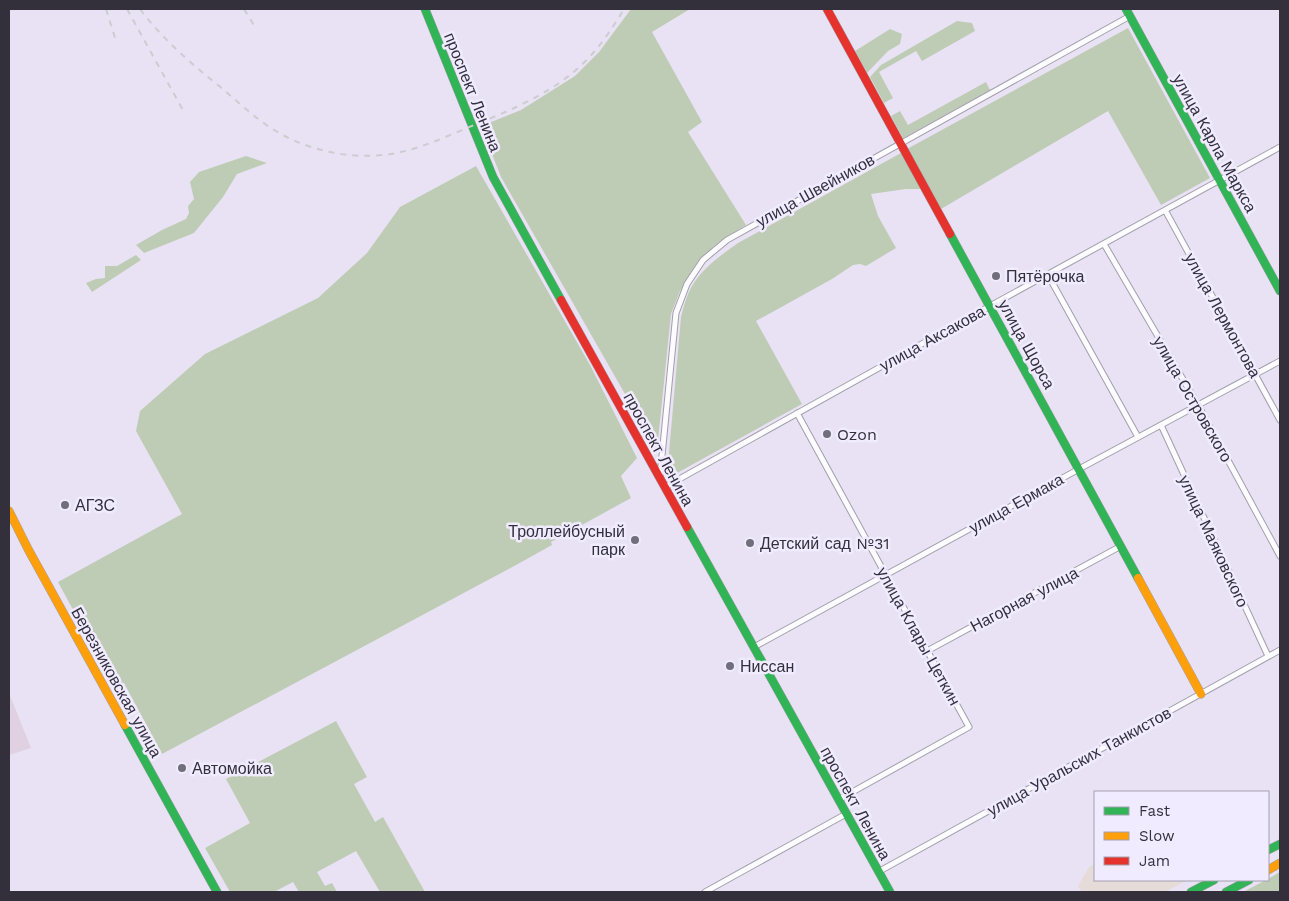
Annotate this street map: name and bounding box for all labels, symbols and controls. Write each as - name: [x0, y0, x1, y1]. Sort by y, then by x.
- street label: проспект Ленина: [440, 30, 505, 155]
- street label: улица Карла Маркса: [1169, 71, 1261, 216]
- street label: улица Швейников: [753, 150, 878, 231]
- street label: улица Лермонтова: [1180, 250, 1265, 381]
- place label: Пятёрочка: [1006, 267, 1085, 286]
- marker: Пятёрочка: [990, 270, 1002, 282]
- street label: улица Щорса: [994, 296, 1059, 392]
- street label: улица Аксакова: [876, 302, 988, 375]
- street label: улица Островского: [1149, 333, 1236, 465]
- street label: проспект Ленина: [619, 389, 698, 509]
- place label: Ozon: [837, 425, 877, 444]
- marker: Ozon: [821, 428, 833, 440]
- street label: улица Ермака: [966, 470, 1067, 537]
- street label: улица Маяковского: [1175, 472, 1252, 610]
- place label: АГЗС: [75, 496, 115, 515]
- marker: АГЗС: [59, 499, 71, 511]
- place label: Троллейбусный парк: [508, 522, 626, 559]
- marker: Троллейбусный парк: [629, 534, 641, 546]
- place label: Детский сад №31: [760, 534, 889, 553]
- marker: Детский сад №31: [744, 537, 756, 549]
- street label: Нагорная улица: [967, 563, 1082, 636]
- street label: улица Клары Цеткин: [873, 564, 964, 709]
- street label: Березниковская улица: [67, 604, 166, 761]
- place label: Ниссан: [740, 657, 794, 676]
- marker: Ниссан: [724, 660, 736, 672]
- street label: улица Уральских Танкистов: [984, 703, 1174, 820]
- street label: проспект Ленина: [816, 743, 895, 863]
- place label: Автомойка: [192, 759, 272, 778]
- marker: Автомойка: [176, 762, 188, 774]
- legend: [1094, 791, 1269, 881]
- text: Fast: [1139, 802, 1171, 820]
- text: Slow: [1139, 827, 1175, 845]
- text: Jam: [1139, 852, 1170, 870]

